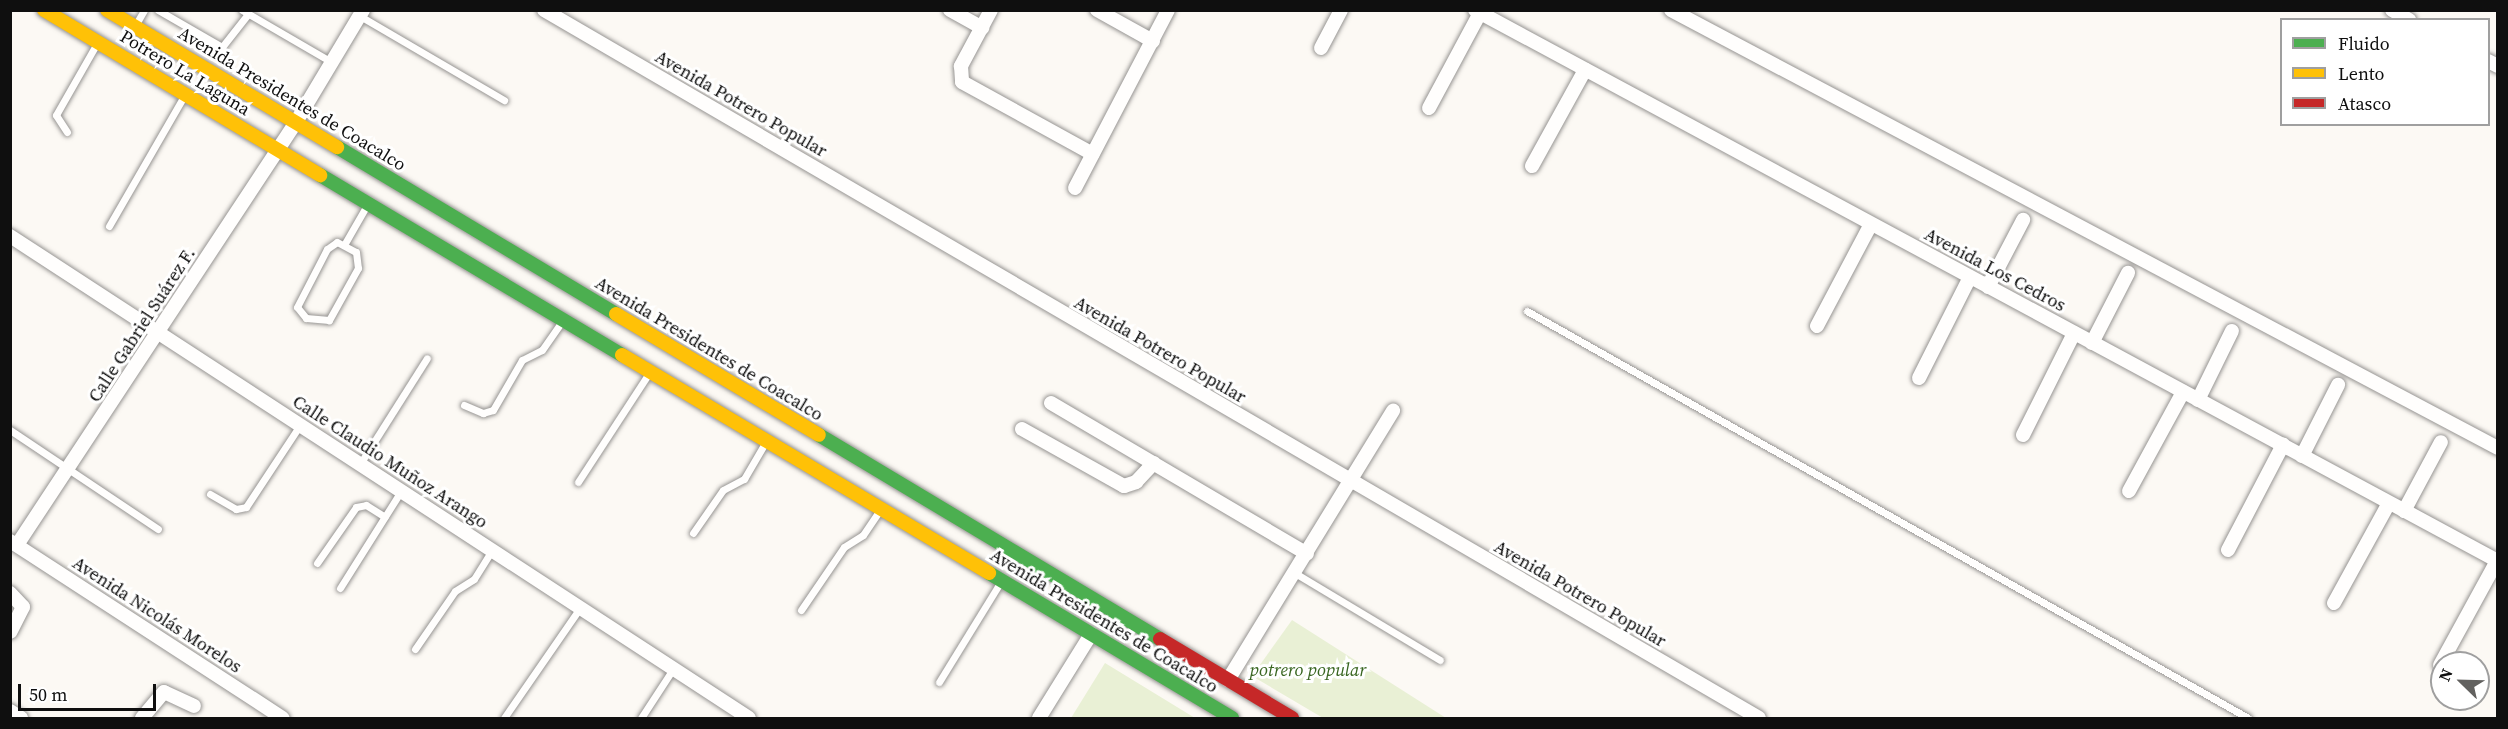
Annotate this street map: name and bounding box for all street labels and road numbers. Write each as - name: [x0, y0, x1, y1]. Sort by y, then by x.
- street label: Avenida Presidentes de Coacalco: [174, 22, 410, 176]
- street label: Potrero La Laguna: [116, 26, 254, 120]
- street label: Avenida Potrero Popular: [651, 46, 831, 162]
- street label: Avenida Los Cedros: [1921, 224, 2069, 316]
- street label: Calle Gabriel Suárez F.: [84, 244, 200, 406]
- street label: Avenida Presidentes de Coacalco: [591, 272, 827, 426]
- street label: Avenida Potrero Popular: [1070, 292, 1250, 408]
- street label: Calle Claudio Muñoz Arango: [288, 391, 492, 533]
- street label: Avenida Potrero Popular: [1490, 536, 1670, 652]
- street label: Avenida Presidentes de Coacalco: [986, 544, 1222, 698]
- street label: Avenida Nicolás Morelos: [68, 552, 246, 678]

